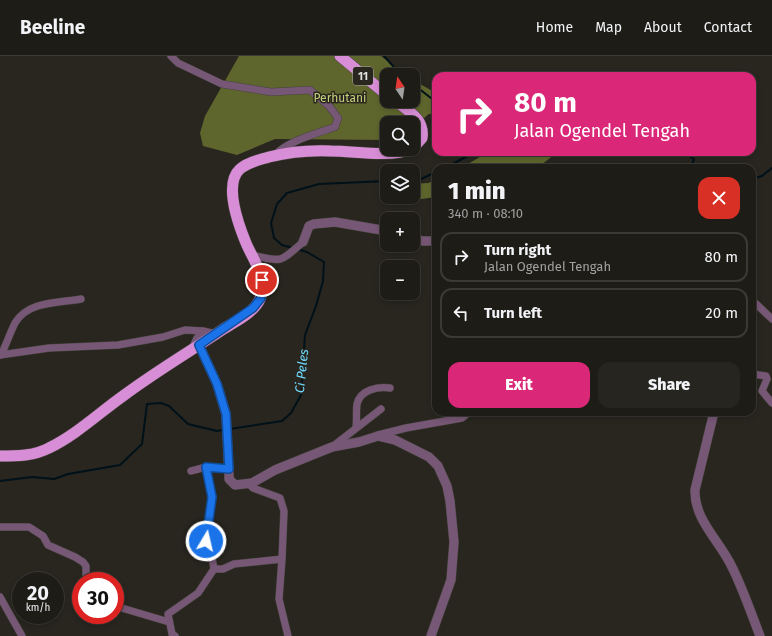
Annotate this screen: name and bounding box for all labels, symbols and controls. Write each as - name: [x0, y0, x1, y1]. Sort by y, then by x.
- text: Beeline: [20, 16, 85, 39]
- text: Home: [536, 19, 573, 36]
- text: Map: [595, 19, 622, 36]
- text: About: [644, 19, 682, 36]
- text: Contact: [704, 19, 752, 36]
- road number: 11: [353, 67, 373, 85]
- north arrow: [380, 68, 420, 108]
- map controls: [380, 68, 420, 300]
- text: 80 m: [514, 86, 577, 119]
- icon: right: [448, 88, 500, 140]
- park label: Perhutani: [314, 91, 367, 105]
- button: search: [380, 116, 420, 156]
- text: Jalan Ogendel Tengah: [514, 120, 690, 142]
- button: layers: [380, 164, 420, 204]
- text: 1 min: [448, 177, 506, 205]
- button: close: [698, 177, 740, 219]
- text: 340 m · 08:10: [448, 206, 523, 221]
- button: +: [380, 212, 420, 252]
- text: Turn right: [484, 241, 551, 259]
- icon: right: [450, 246, 472, 268]
- text: 80 m: [705, 248, 738, 266]
- text: Jalan Ogendel Tengah: [484, 259, 611, 274]
- button: −: [380, 260, 420, 300]
- pin: [245, 263, 279, 297]
- icon: arrive: [251, 269, 273, 291]
- icon: left: [450, 302, 472, 324]
- text: Turn left: [484, 304, 542, 322]
- text: 20 m: [705, 304, 738, 322]
- water label: Ci Peles: [292, 348, 311, 394]
- button: Exit: [448, 362, 590, 408]
- button: Share: [598, 362, 740, 408]
- position arrow: [185, 520, 227, 562]
- speed limit sign: 30: [72, 572, 124, 624]
- text: 20: [27, 581, 49, 605]
- text: km/h: [26, 602, 50, 614]

